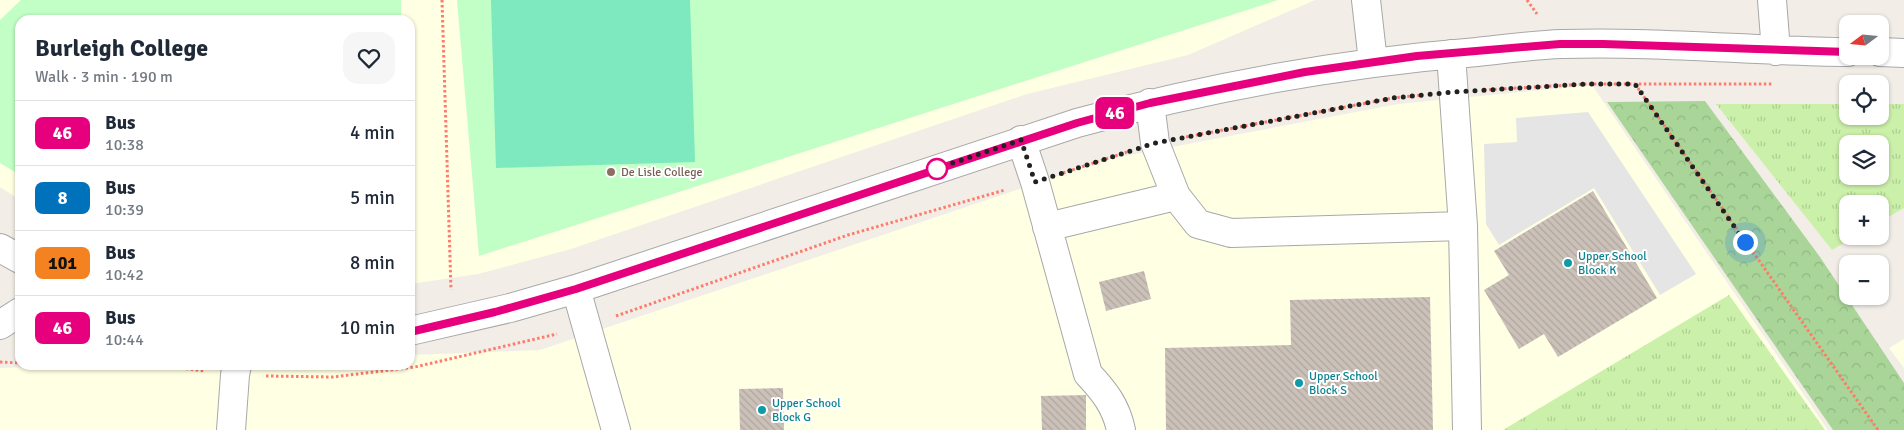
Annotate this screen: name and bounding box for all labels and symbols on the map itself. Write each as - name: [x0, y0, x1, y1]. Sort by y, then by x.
- north arrow: [1839, 15, 1889, 65]
- line badge: 46: [1092, 97, 1138, 129]
- unlabelled marker: [926, 158, 948, 180]
- place label: De Lisle College: [621, 165, 703, 180]
- marker: De Lisle College: [605, 166, 617, 178]
- your location: [1733, 230, 1758, 255]
- place label: Upper School Block K: [1578, 249, 1647, 278]
- marker: Upper School Block K: [1562, 257, 1574, 269]
- place label: Upper School Block S: [1309, 369, 1378, 398]
- marker: Upper School Block S: [1293, 377, 1305, 389]
- place label: Upper School Block G: [772, 396, 841, 425]
- marker: Upper School Block G: [756, 404, 768, 416]

